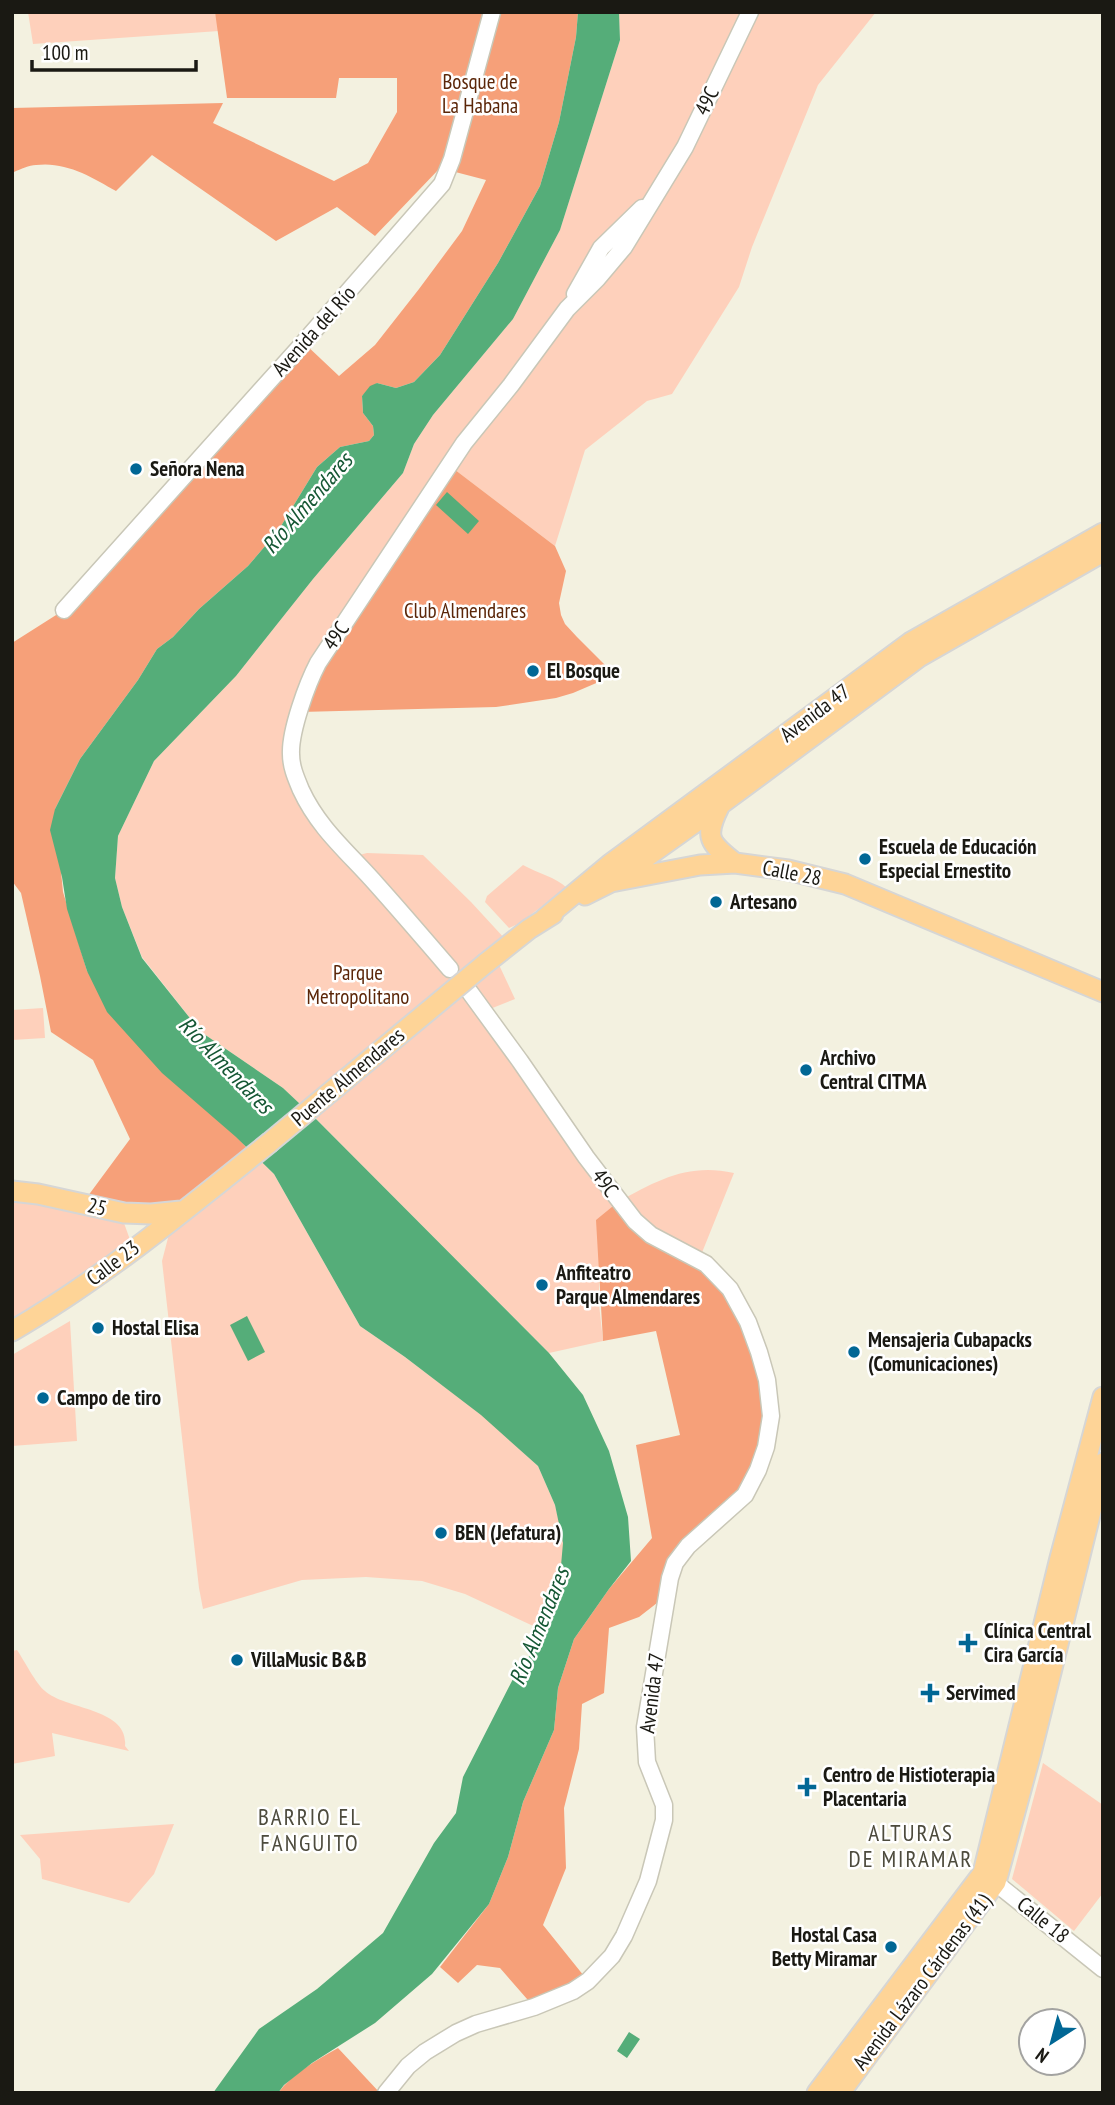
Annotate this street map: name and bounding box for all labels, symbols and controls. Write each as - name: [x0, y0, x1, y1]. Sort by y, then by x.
- scale bar: [32, 28, 196, 72]
- text: 100 m: [42, 39, 88, 66]
- park label: Bosque de La Habana: [442, 68, 518, 119]
- street label: 49C: [688, 82, 725, 120]
- street label: Avenida del Río: [266, 280, 361, 382]
- water label: Río Almendares: [255, 445, 360, 559]
- place label: Señora Nena: [150, 455, 245, 482]
- marker: Señora Nena: [128, 461, 144, 477]
- park label: Club Almendares: [404, 597, 526, 624]
- street label: 49C: [316, 616, 355, 655]
- place label: El Bosque: [547, 657, 620, 684]
- marker: El Bosque: [525, 663, 541, 679]
- street label: Avenida 47: [774, 678, 855, 748]
- place label: Escuela de Educación Especial Ernestito: [879, 833, 1036, 884]
- marker: Escuela de Educación Especial Ernestito: [857, 851, 873, 867]
- street label: Calle 28: [760, 854, 824, 891]
- place label: Artesano: [729, 888, 797, 915]
- marker: Artesano: [708, 894, 724, 910]
- park label: Parque Metropolitano: [307, 959, 409, 1010]
- water label: Río Almendares: [173, 1010, 281, 1121]
- street label: Puente Almendares: [286, 1021, 410, 1132]
- place label: Archivo Central CITMA: [819, 1044, 927, 1095]
- marker: Archivo Central CITMA: [798, 1062, 814, 1078]
- street label: 49C: [586, 1163, 625, 1202]
- street label: 25: [85, 1191, 109, 1222]
- street label: Calle 23: [81, 1234, 145, 1291]
- place label: Anfiteatro Parque Almendares: [555, 1259, 700, 1310]
- marker: Anfiteatro Parque Almendares: [534, 1277, 550, 1293]
- place label: Hostal Elisa: [112, 1314, 199, 1341]
- marker: Hostal Elisa: [90, 1320, 106, 1336]
- place label: Mensajeria Cubapacks (Comunicaciones): [868, 1326, 1032, 1377]
- marker: Mensajeria Cubapacks (Comunicaciones): [846, 1344, 862, 1360]
- place label: Campo de tiro: [57, 1384, 161, 1411]
- marker: Campo de tiro: [35, 1390, 51, 1406]
- place label: BEN (Jefatura): [455, 1519, 561, 1546]
- marker: BEN (Jefatura): [433, 1525, 449, 1541]
- water label: Río Almendares: [502, 1561, 576, 1689]
- place label: Clínica Central Cira García: [984, 1617, 1092, 1668]
- marker: Clínica Central Cira García: [958, 1633, 978, 1653]
- place label: VillaMusic B&B: [250, 1646, 366, 1673]
- street label: Avenida 47: [633, 1651, 670, 1735]
- marker: VillaMusic B&B: [229, 1652, 245, 1668]
- place label: Servimed: [946, 1679, 1016, 1706]
- marker: Servimed: [920, 1683, 940, 1703]
- place label: Centro de Histioterapia Placentaria: [823, 1761, 995, 1812]
- marker: Centro de Histioterapia Placentaria: [797, 1777, 817, 1797]
- district label: BARRIO EL FANGUITO: [258, 1802, 362, 1857]
- district label: ALTURAS DE MIRAMAR: [849, 1818, 973, 1873]
- street label: Avenida Lázaro Cárdenas (41): [847, 1888, 997, 2075]
- street label: Calle 18: [1012, 1890, 1075, 1949]
- place label: Hostal Casa Betty Miramar: [772, 1921, 878, 1972]
- marker: Hostal Casa Betty Miramar: [883, 1939, 899, 1955]
- north arrow: [1017, 2007, 1087, 2077]
- text: N: [1031, 2043, 1053, 2068]

